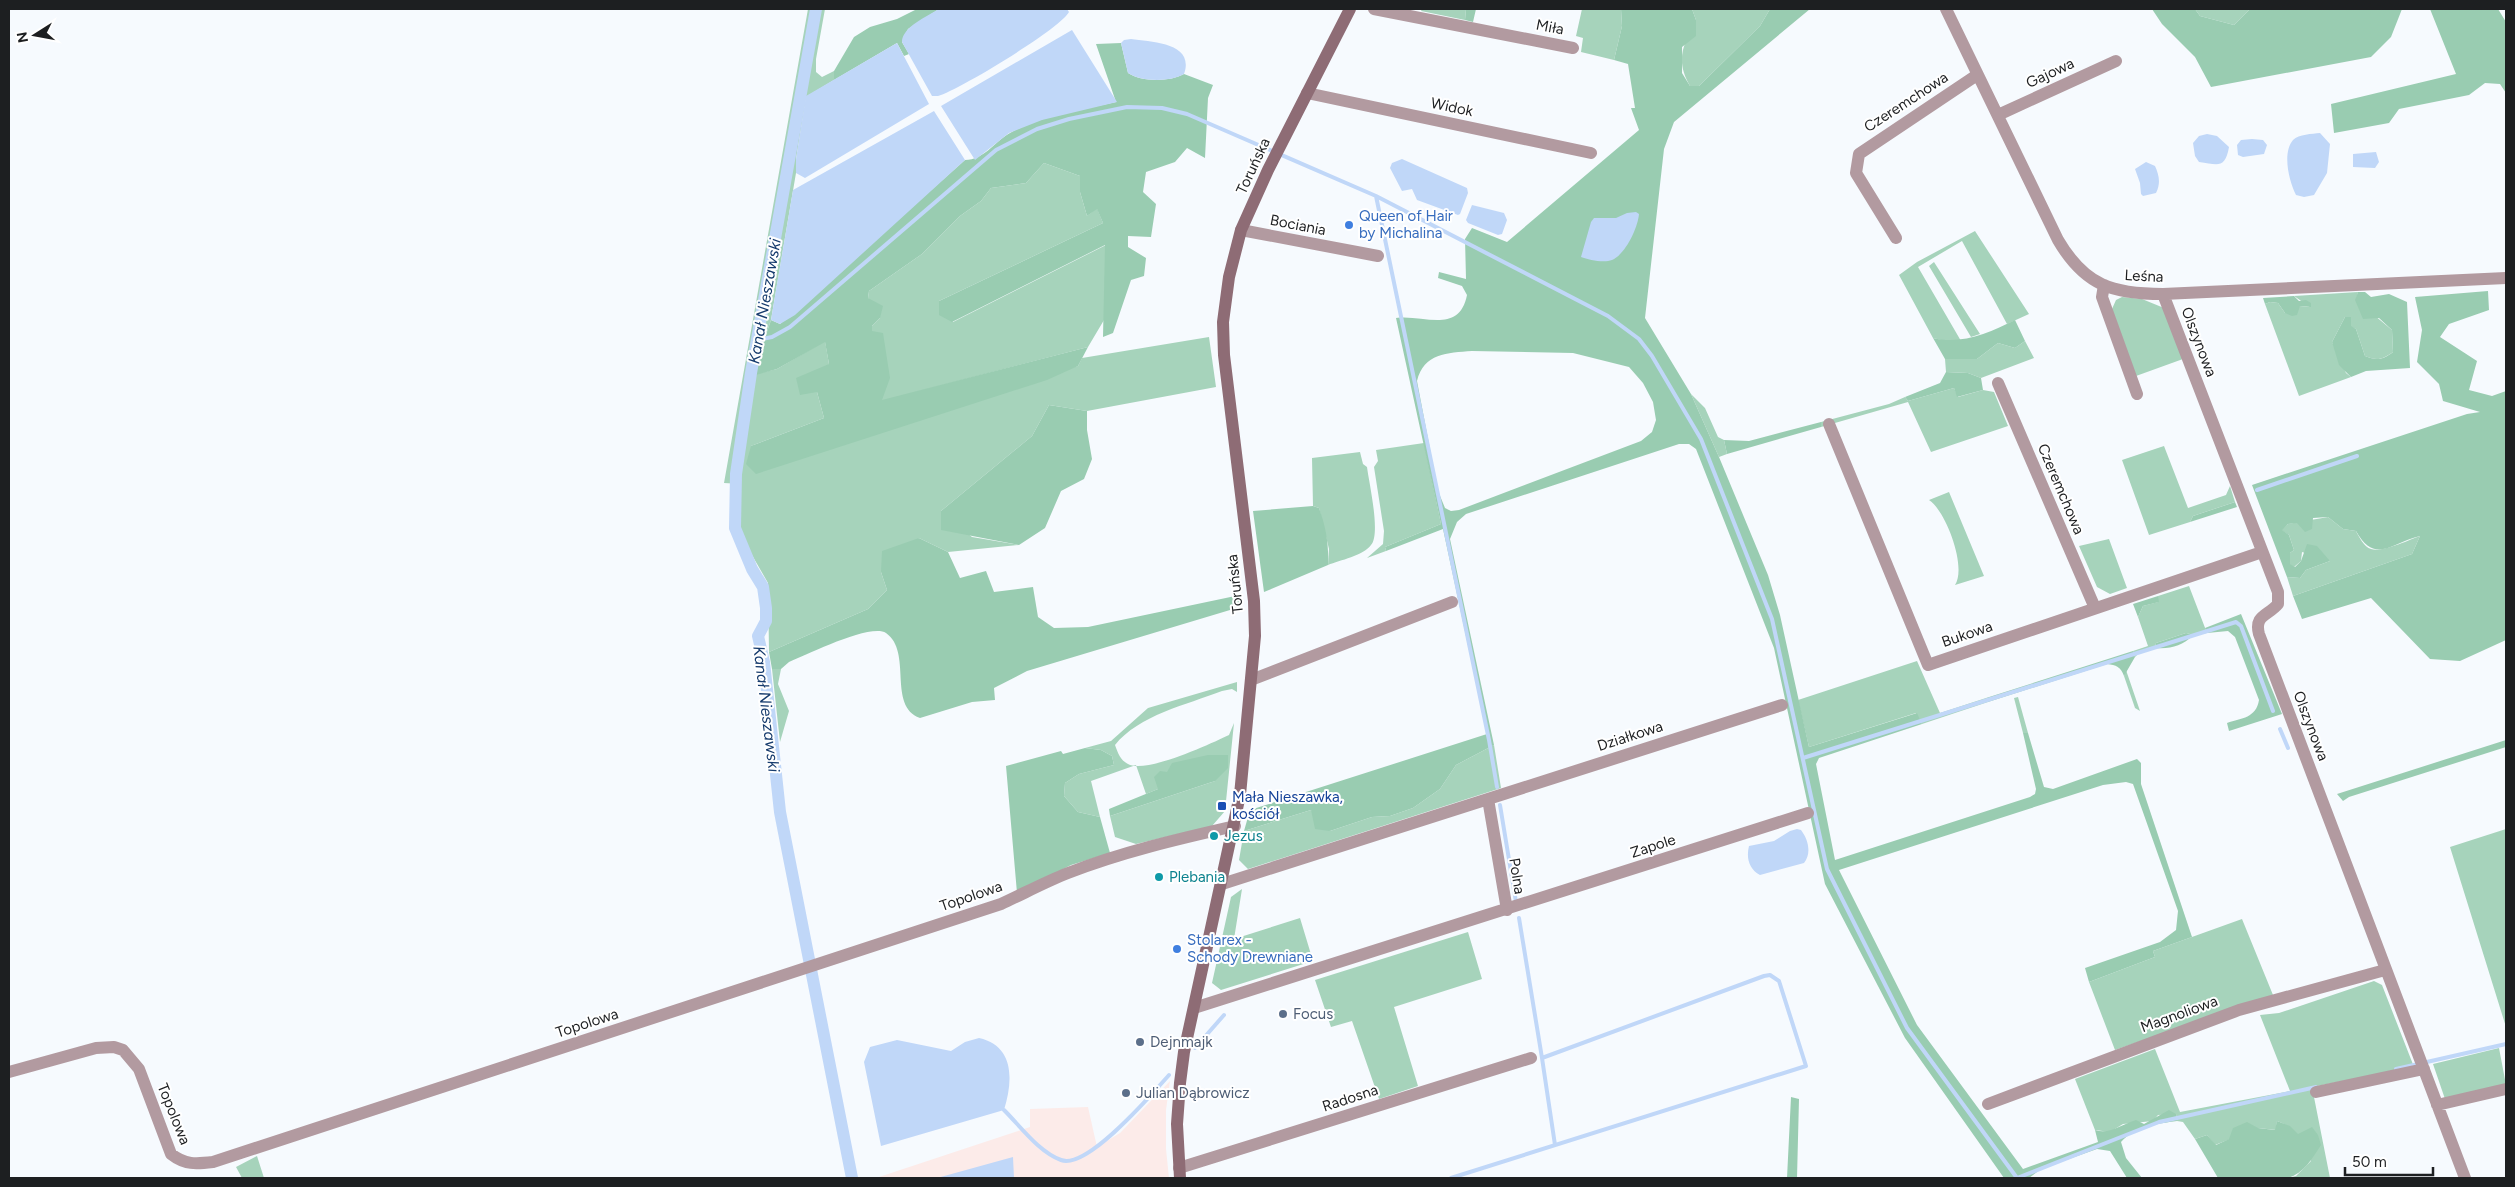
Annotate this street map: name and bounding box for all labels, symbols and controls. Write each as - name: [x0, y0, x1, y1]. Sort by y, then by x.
- north arrow: [10, 10, 60, 60]
- street label: Miła: [1535, 15, 1565, 39]
- text: N: [13, 30, 32, 44]
- street label: Gajowa: [2023, 54, 2077, 92]
- street label: Czeremchowa: [1861, 68, 1951, 136]
- street label: Widok: [1429, 94, 1475, 120]
- street label: Toruńska: [1232, 135, 1274, 197]
- place label: Queen of Hair by Michalina: [1359, 207, 1453, 242]
- street label: Bociania: [1268, 211, 1328, 239]
- marker: Queen of Hair by Michalina: [1343, 219, 1355, 231]
- water label: Kanał Nieszawski: [744, 237, 785, 365]
- street label: Leśna: [2124, 266, 2164, 286]
- street label: Olszynowa: [2177, 305, 2221, 379]
- street label: Czeremchowa: [2034, 441, 2088, 537]
- street label: Toruńska: [1223, 553, 1247, 615]
- street label: Bukowa: [1939, 617, 1995, 651]
- water label: Kanał Nieszawski: [749, 645, 784, 774]
- street label: Olszynowa: [2289, 689, 2333, 763]
- street label: Działkowa: [1595, 717, 1665, 755]
- place label: Mała Nieszawka, kościół: [1232, 788, 1343, 823]
- marker: Mała Nieszawka, kościół: [1216, 800, 1228, 812]
- place label: Jezus: [1224, 827, 1263, 845]
- marker: Jezus: [1208, 830, 1220, 842]
- street label: Zapole: [1628, 830, 1678, 862]
- street label: Polna: [1505, 857, 1529, 895]
- place label: Plebania: [1169, 868, 1225, 886]
- marker: Plebania: [1153, 871, 1165, 883]
- street label: Topolowa: [938, 877, 1004, 915]
- place label: Stolarex - Schody Drewniane: [1187, 931, 1313, 966]
- marker: Stolarex - Schody Drewniane: [1171, 943, 1183, 955]
- street label: Magnoliowa: [2138, 992, 2220, 1036]
- street label: Topolowa: [553, 1004, 621, 1042]
- place label: Focus: [1293, 1005, 1333, 1023]
- marker: Focus: [1277, 1008, 1289, 1020]
- place label: Dejnmajk: [1150, 1033, 1213, 1051]
- marker: Dejnmajk: [1134, 1036, 1146, 1048]
- street label: Topolowa: [154, 1081, 194, 1147]
- street label: Radosna: [1320, 1081, 1380, 1115]
- place label: Julian Dąbrowicz: [1136, 1084, 1250, 1102]
- marker: Julian Dąbrowicz: [1120, 1087, 1132, 1099]
- scale bar: [2345, 1144, 2432, 1176]
- text: 50 m: [2352, 1153, 2387, 1171]

